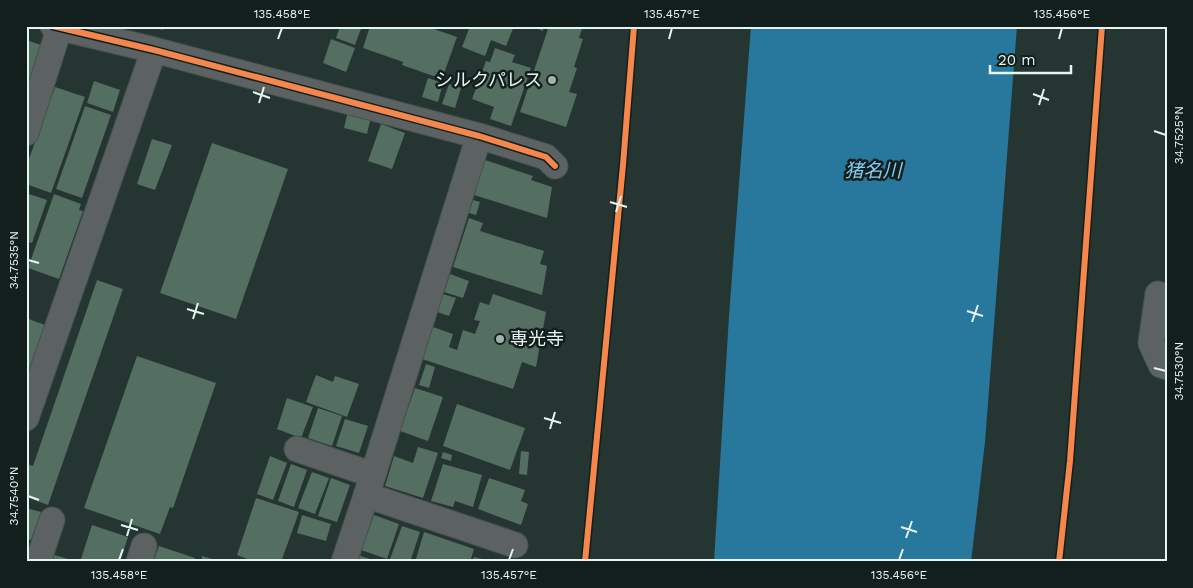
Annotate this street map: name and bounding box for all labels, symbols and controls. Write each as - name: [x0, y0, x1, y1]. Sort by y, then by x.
- text: 135.458°E: [254, 7, 311, 21]
- text: 135.457°E: [644, 7, 700, 21]
- text: 135.456°E: [1034, 7, 1091, 21]
- scale bar: [990, 42, 1072, 74]
- text: 20 m: [998, 51, 1036, 69]
- place label: シルクパレス: [435, 69, 542, 90]
- marker: シルクパレス: [546, 74, 558, 86]
- text: 34.7525°N: [1172, 106, 1186, 164]
- water label: 猪名川: [844, 159, 903, 182]
- text: 34.7535°N: [7, 231, 21, 289]
- place label: 専光寺: [510, 328, 564, 349]
- marker: 専光寺: [494, 333, 506, 345]
- text: 34.7530°N: [1172, 342, 1186, 400]
- text: 34.7540°N: [7, 466, 21, 526]
- text: 135.458°E: [91, 568, 148, 582]
- text: 135.457°E: [481, 568, 537, 582]
- text: 135.456°E: [871, 568, 928, 582]

